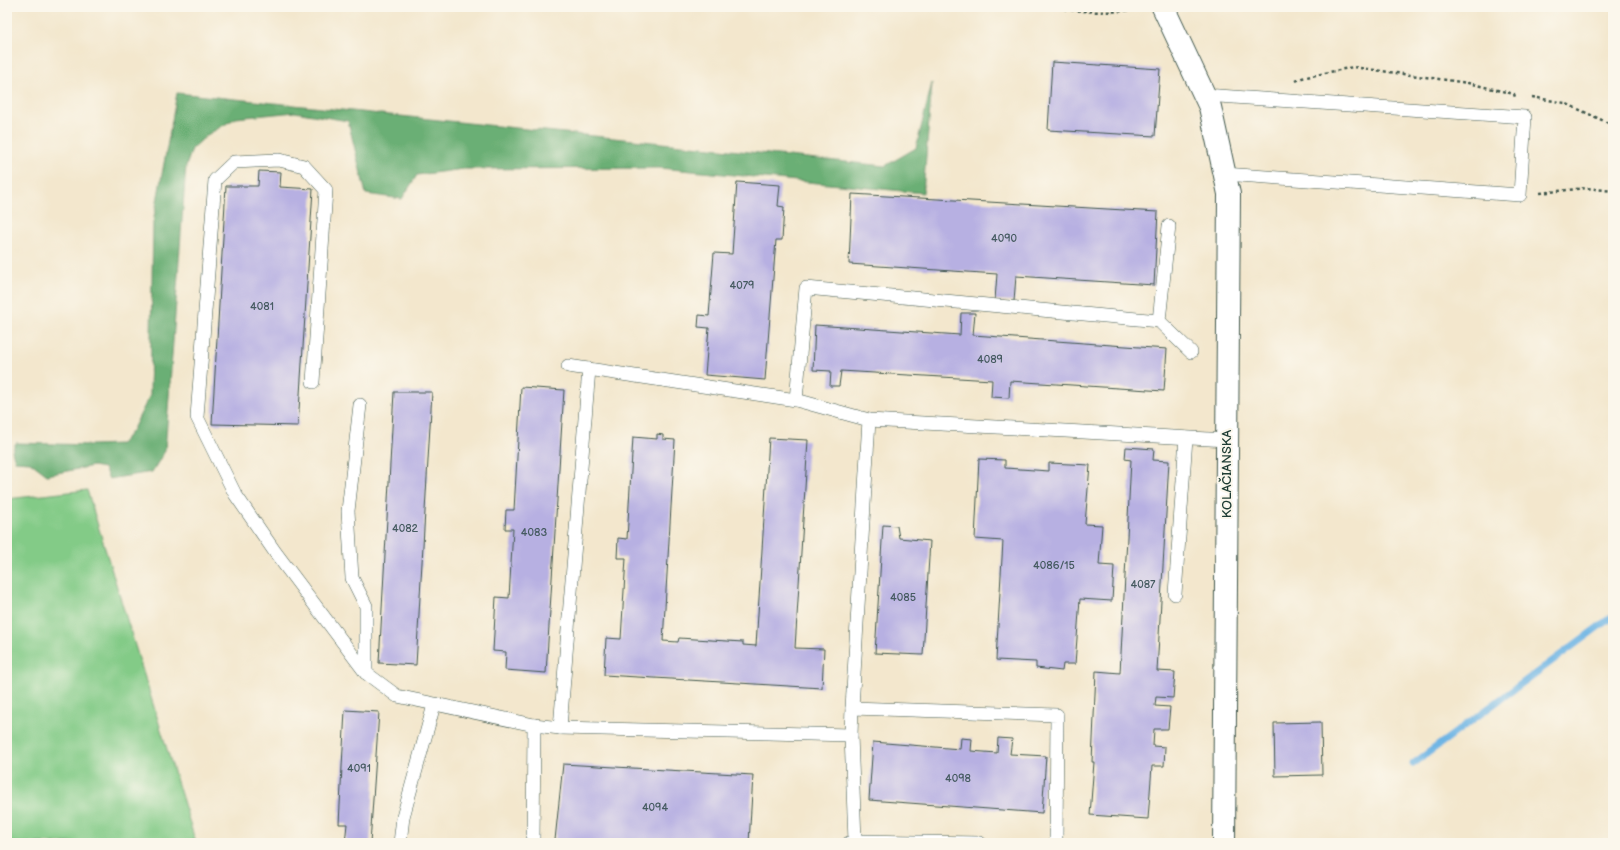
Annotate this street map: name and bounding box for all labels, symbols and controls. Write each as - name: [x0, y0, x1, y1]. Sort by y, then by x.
- house number: 4090: [991, 232, 1018, 245]
- house number: 4079: [730, 279, 754, 292]
- house number: 4081: [250, 300, 274, 313]
- house number: 4089: [977, 353, 1003, 366]
- street label: KOLAČIANSKA: [1218, 430, 1235, 518]
- house number: 4082: [392, 522, 419, 535]
- house number: 4083: [521, 526, 547, 539]
- house number: 4086/15: [1033, 559, 1075, 572]
- house number: 4087: [1131, 578, 1156, 591]
- house number: 4085: [890, 591, 916, 604]
- house number: 4091: [347, 762, 371, 775]
- house number: 4098: [945, 772, 971, 785]
- house number: 4094: [642, 801, 668, 814]

